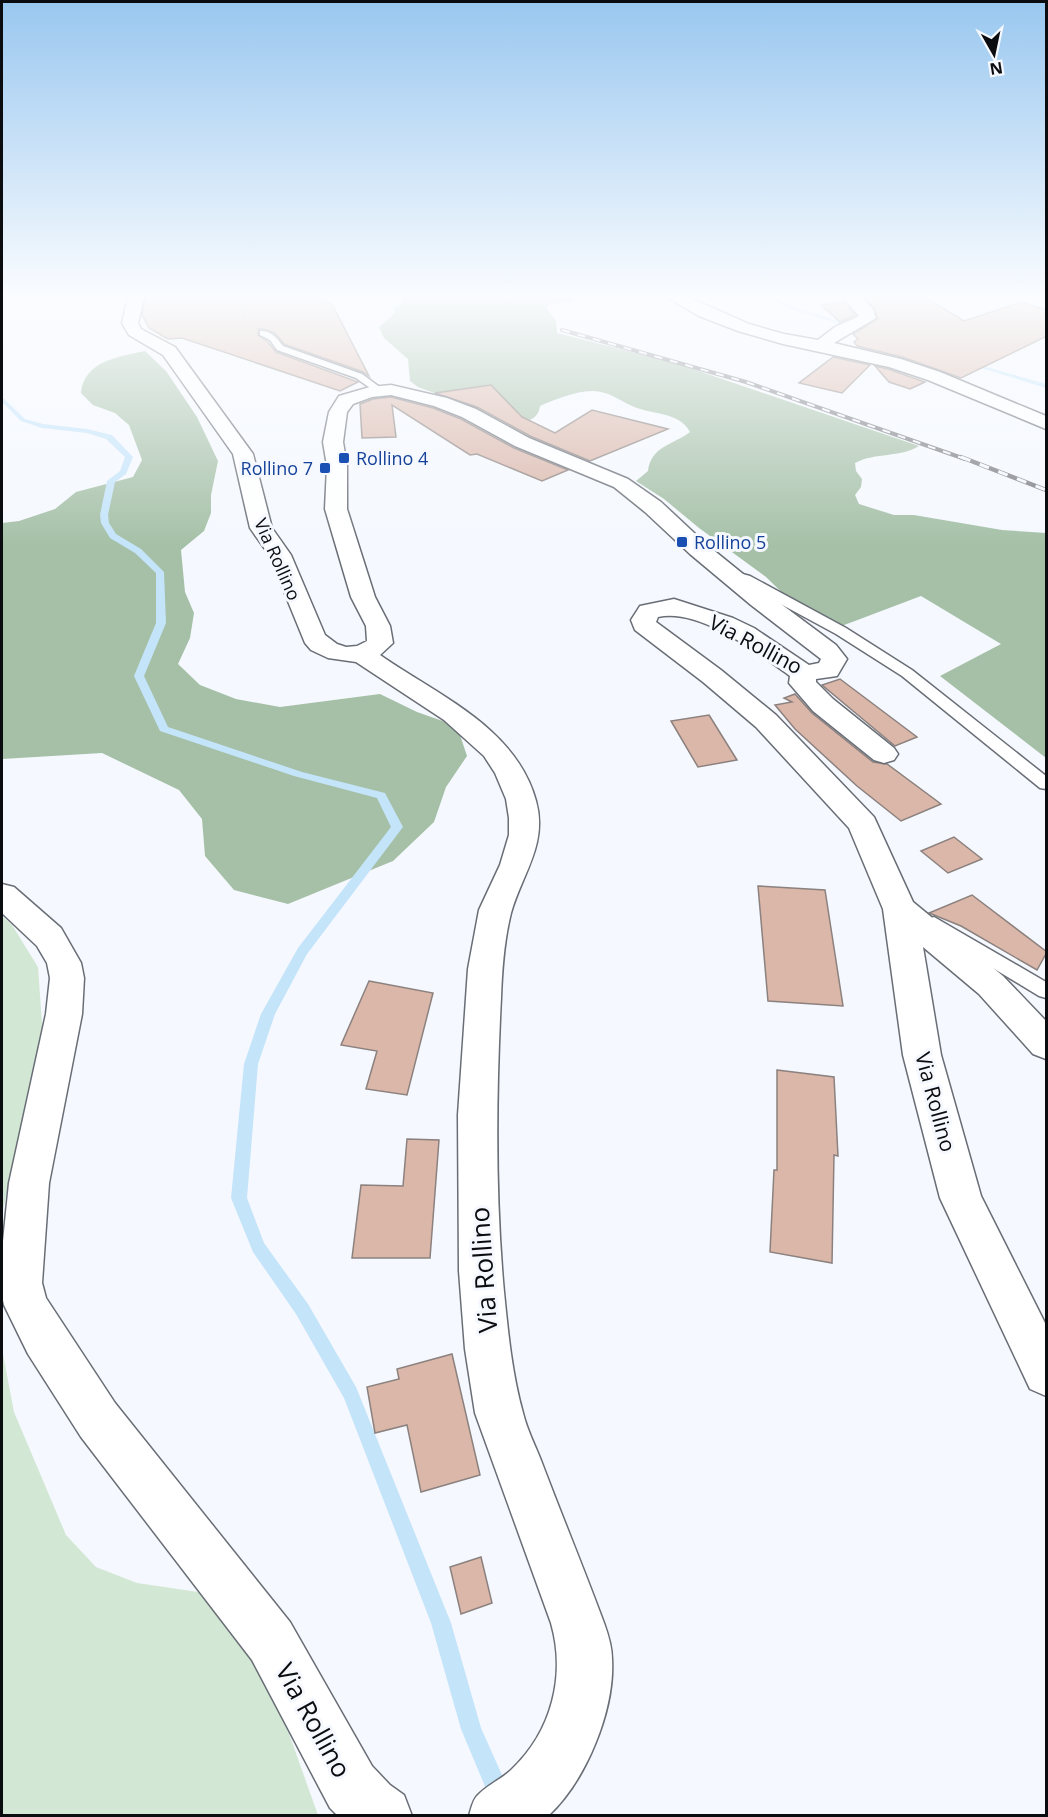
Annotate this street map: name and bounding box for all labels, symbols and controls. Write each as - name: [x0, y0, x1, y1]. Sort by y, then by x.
- north arrow: [964, 24, 1024, 84]
- text: N: [988, 57, 1004, 81]
- place label: Rollino 4: [356, 446, 428, 470]
- marker: Rollino 4: [337, 451, 351, 465]
- place label: Rollino 7: [241, 456, 313, 480]
- marker: Rollino 7: [318, 461, 332, 475]
- street label: Via Rollino: [249, 514, 307, 604]
- place label: Rollino 5: [694, 530, 766, 554]
- marker: Rollino 5: [675, 535, 689, 549]
- street label: Via Rollino: [704, 608, 808, 680]
- street label: Via Rollino: [909, 1049, 963, 1155]
- street label: Via Rollino: [461, 1206, 505, 1334]
- street label: Via Rollino: [268, 1656, 360, 1784]

